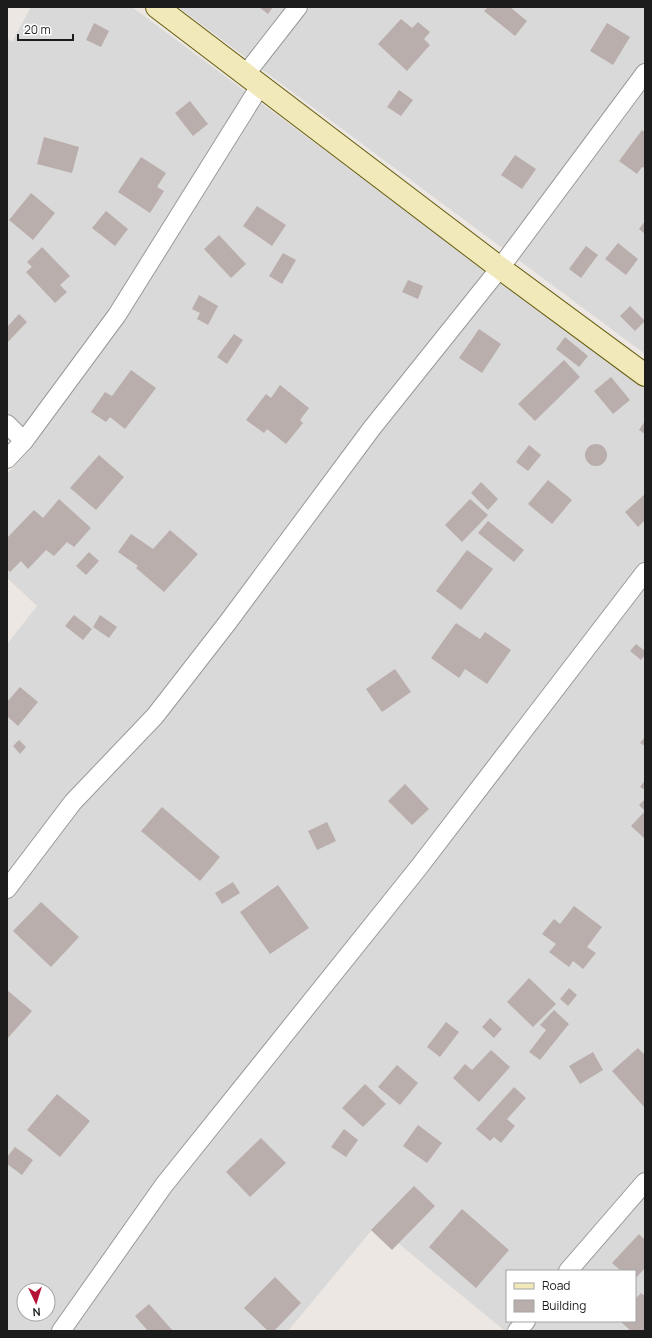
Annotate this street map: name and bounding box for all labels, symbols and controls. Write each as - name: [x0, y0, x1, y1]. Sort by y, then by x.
- scale bar: [18, 16, 73, 42]
- text: 20 m: [24, 21, 51, 38]
- legend: [506, 1270, 636, 1322]
- text: Road: [542, 1277, 570, 1294]
- north arrow: [16, 1282, 56, 1322]
- text: Building: [542, 1297, 586, 1314]
- text: N: [32, 1305, 41, 1320]

